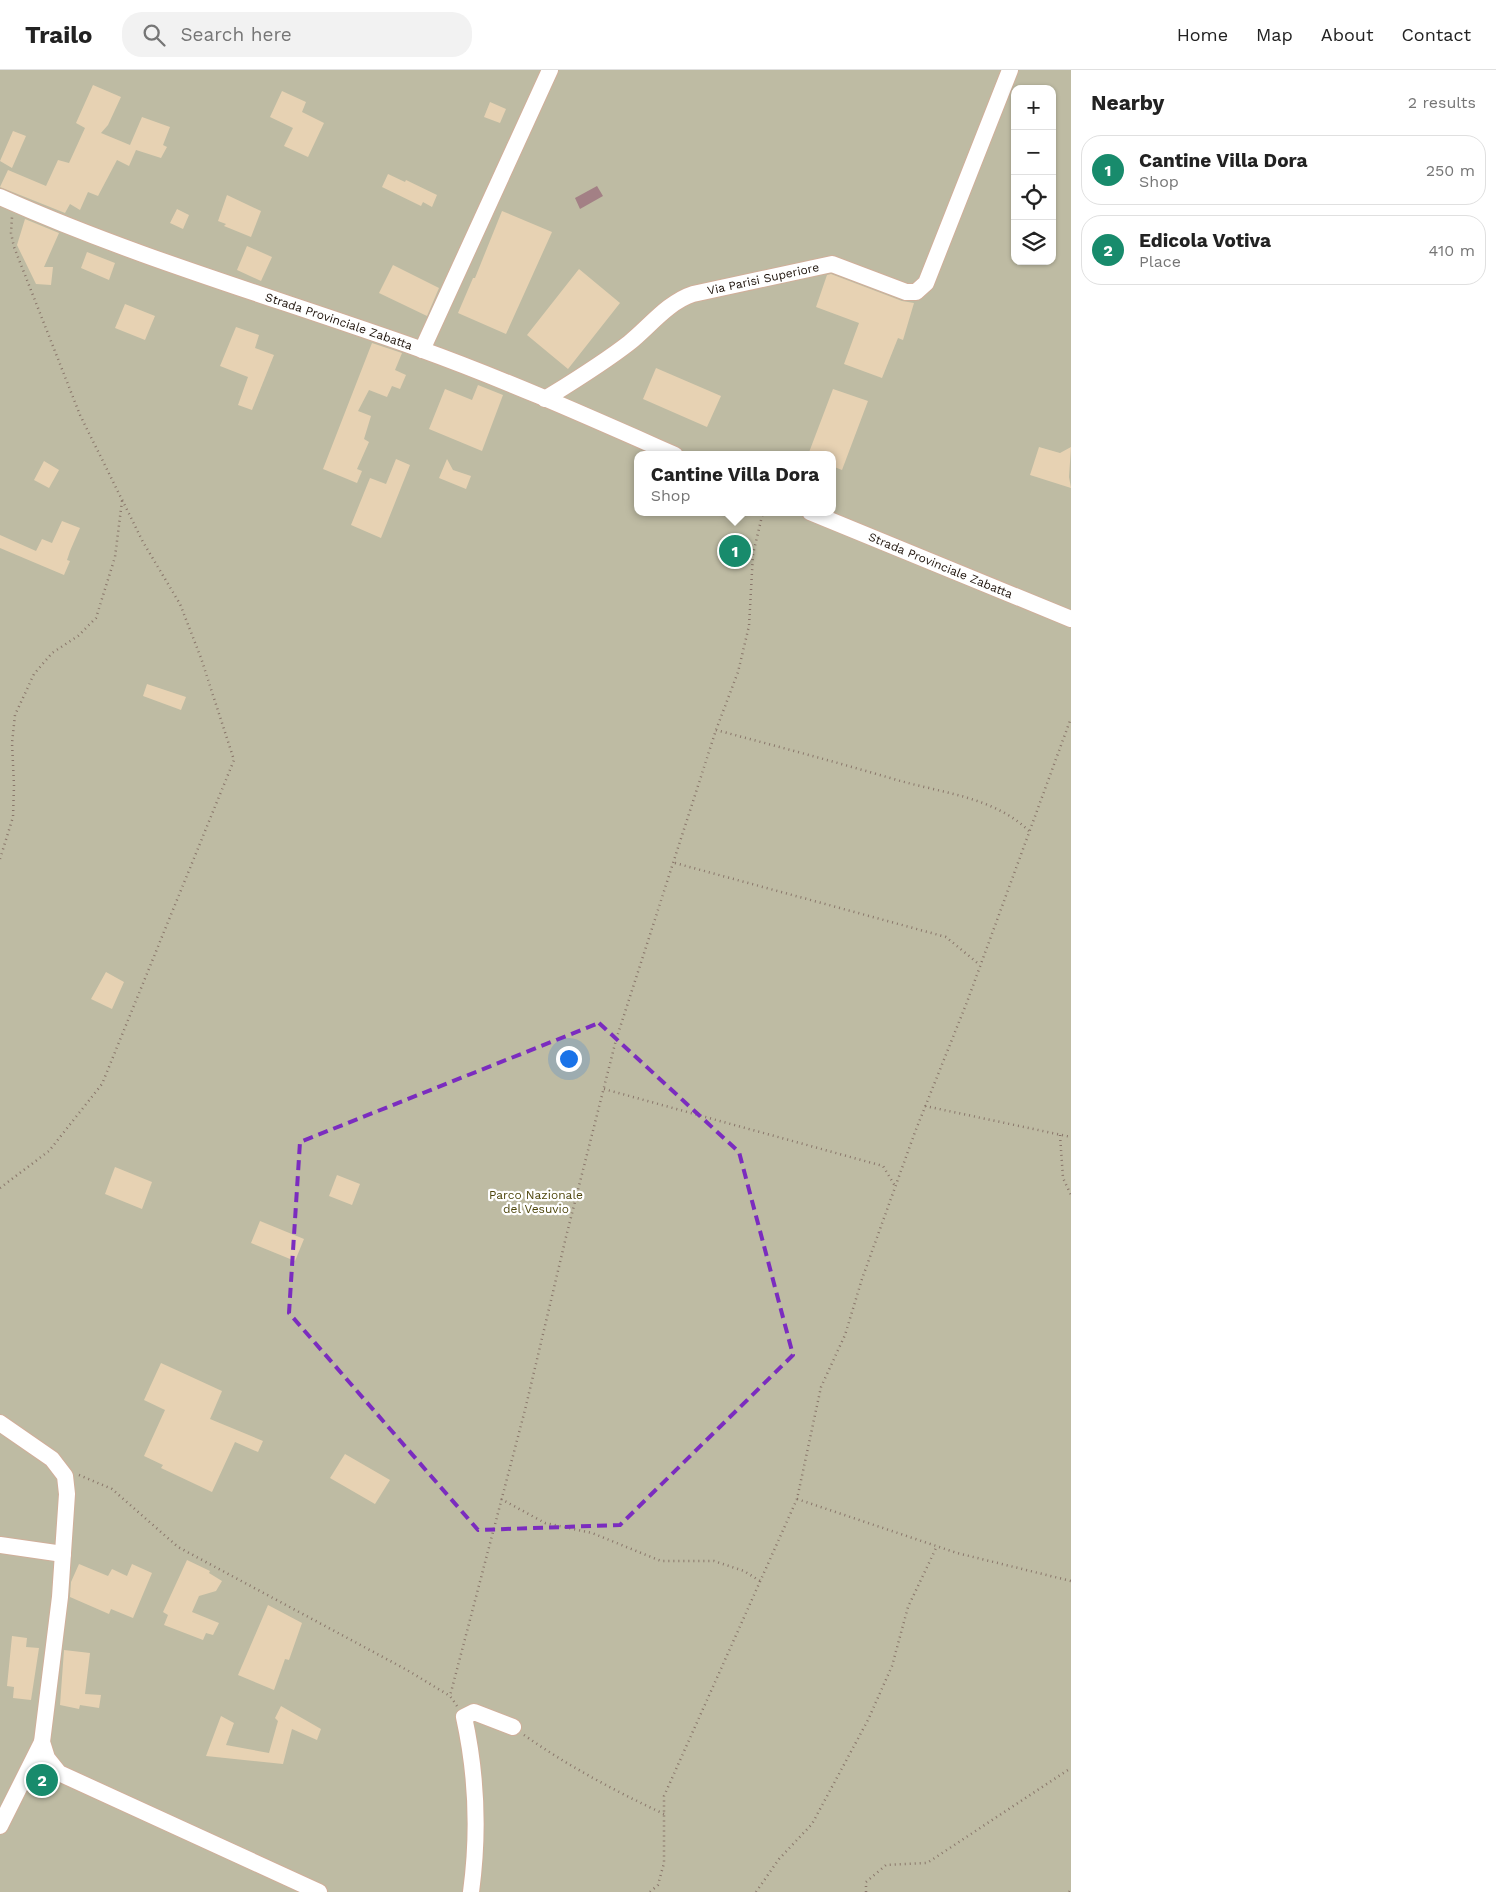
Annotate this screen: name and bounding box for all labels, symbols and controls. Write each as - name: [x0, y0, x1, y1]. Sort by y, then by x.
- search box: [122, 12, 472, 57]
- text: Trailo: [25, 21, 92, 49]
- icon: search: [140, 21, 168, 49]
- text: Search here: [180, 23, 292, 46]
- text: Home: [1177, 24, 1228, 45]
- text: Map: [1256, 24, 1293, 45]
- text: About: [1321, 24, 1373, 45]
- text: Contact: [1401, 24, 1471, 45]
- map controls: [1011, 85, 1056, 265]
- button: +: [1011, 85, 1056, 130]
- text: Nearby: [1091, 90, 1164, 115]
- text: 2 results: [1408, 93, 1476, 112]
- button: −: [1011, 130, 1056, 175]
- text: Cantine Villa Dora: [1139, 149, 1308, 172]
- text: 1: [1105, 161, 1111, 180]
- text: 250 m: [1426, 161, 1475, 180]
- text: Shop: [1139, 172, 1179, 191]
- button: locate: [1011, 175, 1056, 220]
- button: layers: [1011, 220, 1056, 265]
- text: Edicola Votiva: [1139, 229, 1271, 252]
- text: 2: [1103, 241, 1113, 260]
- text: 410 m: [1429, 241, 1475, 260]
- text: Place: [1139, 252, 1181, 271]
- street label: Via Parisi Superiore: [706, 260, 820, 298]
- street label: Strada Provinciale Zabatta: [263, 290, 414, 353]
- popup: [634, 451, 836, 516]
- text: Cantine Villa Dora: [651, 463, 819, 486]
- text: Shop: [651, 486, 690, 505]
- street label: Strada Provinciale Zabatta: [866, 530, 1015, 601]
- pin: 1: [719, 532, 751, 570]
- your location: [556, 1046, 582, 1072]
- park label: Parco Nazionale del Vesuvio: [489, 1188, 583, 1216]
- pin: 2: [26, 1761, 58, 1799]

